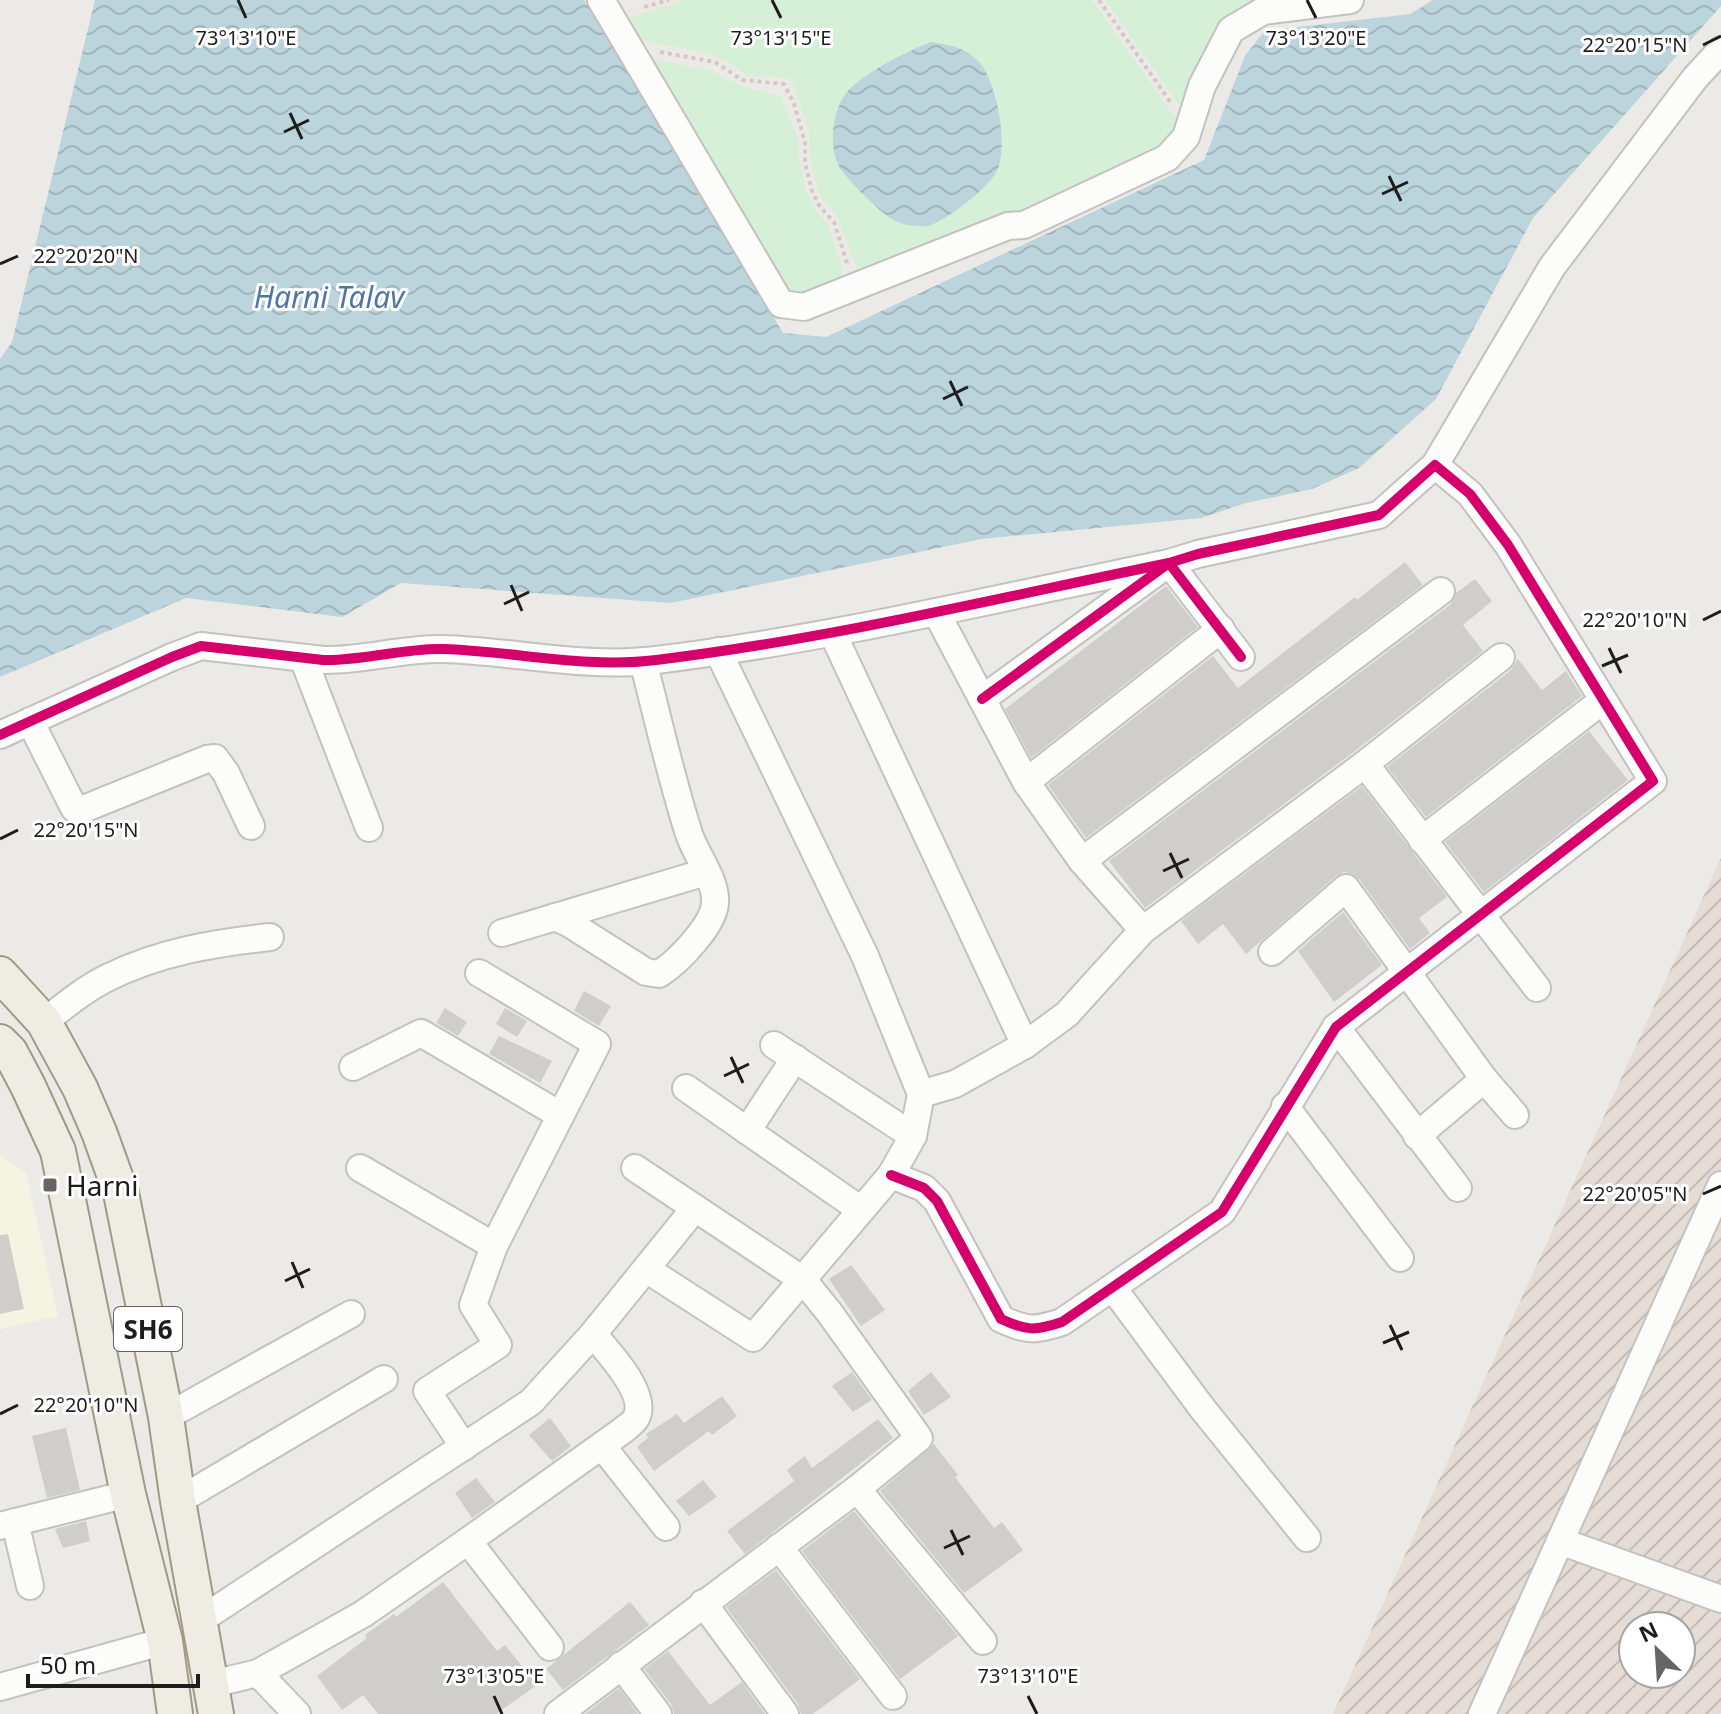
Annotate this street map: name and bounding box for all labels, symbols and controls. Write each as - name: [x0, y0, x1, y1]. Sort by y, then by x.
- text: 73°13'10"E: [196, 24, 296, 51]
- text: 73°13'15"E: [731, 24, 831, 51]
- text: 73°13'20"E: [1266, 24, 1366, 51]
- text: 22°20'15"N: [1582, 31, 1688, 58]
- text: 22°20'20"N: [33, 242, 139, 269]
- water label: Harni Talav: [254, 276, 406, 317]
- text: 22°20'10"N: [1582, 606, 1688, 633]
- text: 22°20'15"N: [33, 816, 139, 843]
- place label: Harni: [66, 1166, 139, 1204]
- marker: Harni: [41, 1176, 59, 1194]
- text: 22°20'05"N: [1582, 1180, 1688, 1207]
- road number: SH6: [114, 1307, 182, 1351]
- text: 22°20'10"N: [33, 1391, 139, 1418]
- north arrow: [1617, 1610, 1697, 1690]
- text: N: [1634, 1614, 1663, 1648]
- scale bar: [28, 1638, 198, 1688]
- text: 50 m: [40, 1648, 96, 1681]
- text: 73°13'05"E: [444, 1662, 544, 1689]
- text: 73°13'10"E: [978, 1662, 1078, 1689]

